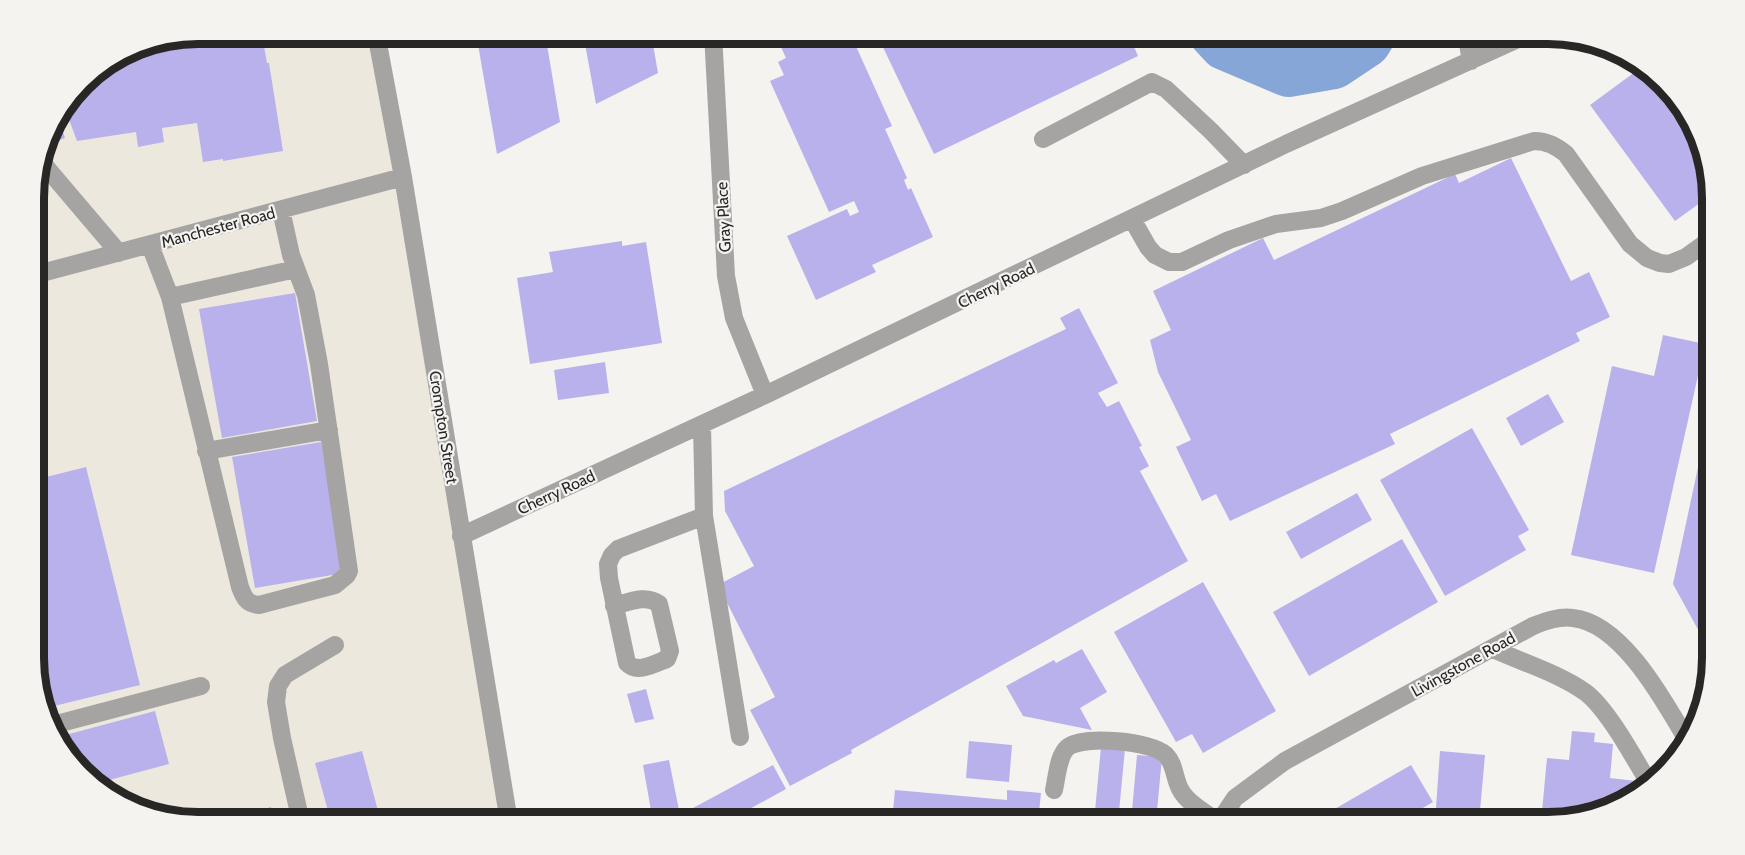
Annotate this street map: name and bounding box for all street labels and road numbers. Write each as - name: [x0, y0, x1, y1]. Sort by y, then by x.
- street label: Gray Place: [712, 181, 735, 253]
- street label: Manchester Road: [159, 203, 277, 252]
- street label: Cherry Road: [955, 259, 1038, 312]
- street label: Crompton Street: [425, 369, 462, 485]
- street label: Cherry Road: [514, 466, 598, 519]
- street label: Livingstone Road: [1408, 628, 1518, 701]

